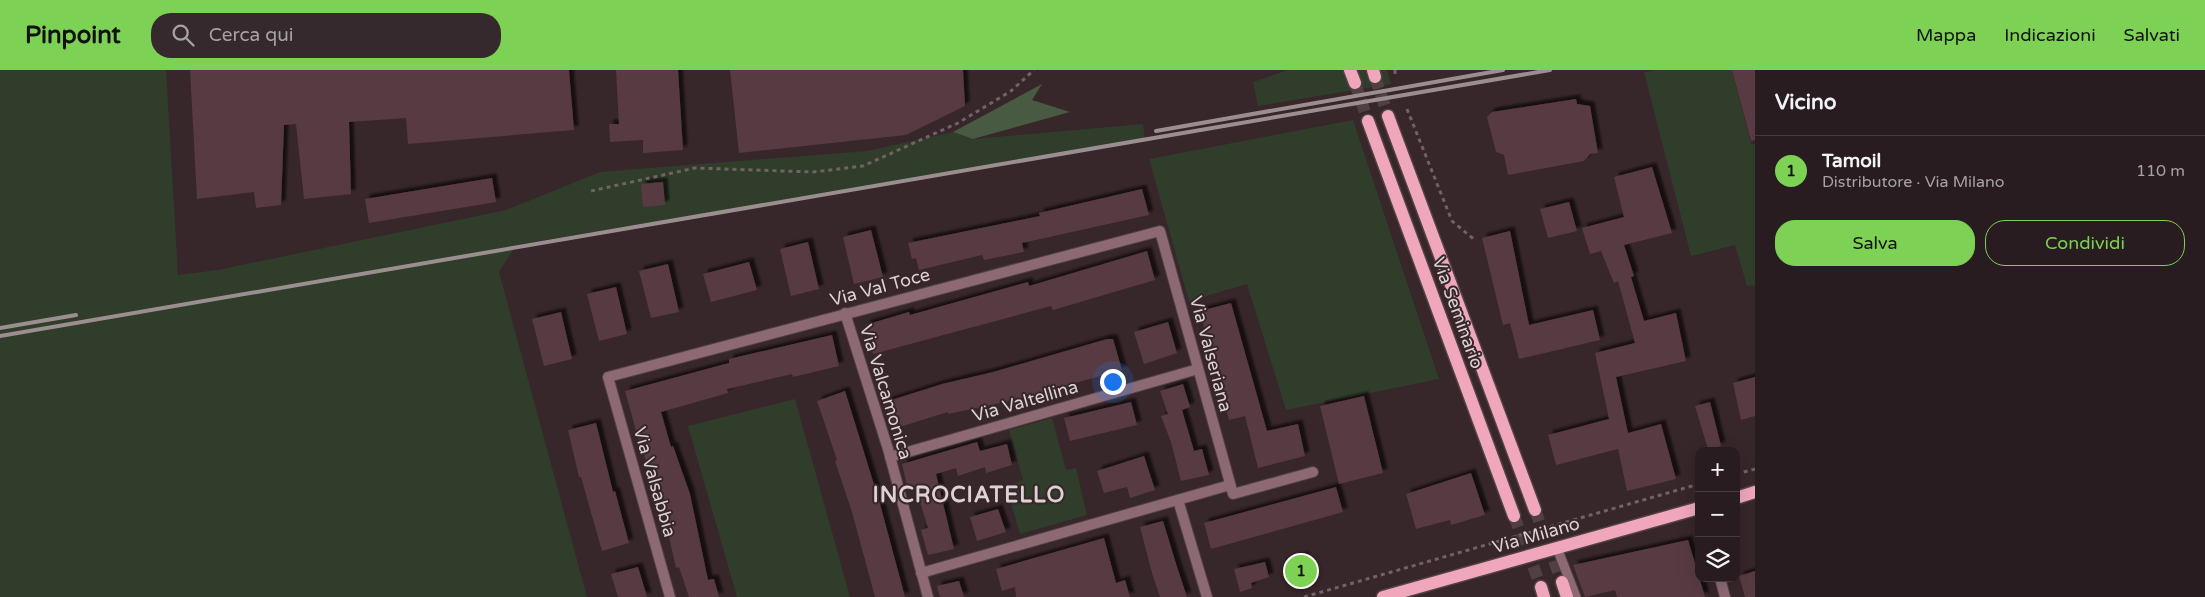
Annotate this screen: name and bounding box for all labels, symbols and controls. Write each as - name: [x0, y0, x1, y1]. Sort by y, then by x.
- search box: [151, 13, 501, 58]
- text: Pinpoint: [25, 21, 121, 50]
- icon: search: [169, 21, 197, 49]
- text: Cerca qui: [209, 24, 293, 46]
- text: Mappa: [1916, 24, 1976, 46]
- text: Indicazioni: [2004, 24, 2096, 46]
- text: Salvati: [2124, 24, 2180, 46]
- text: Vicino: [1775, 90, 1837, 115]
- text: Tamoil: [1822, 150, 1881, 172]
- text: 1: [1786, 161, 1796, 181]
- text: 110 m: [2136, 161, 2185, 181]
- text: Distributore · Via Milano: [1822, 172, 2004, 192]
- button: Salva: [1775, 220, 1975, 266]
- button: Condividi: [1985, 220, 2185, 266]
- street label: Via Seminario: [1428, 254, 1488, 372]
- street label: Via Val Toce: [827, 263, 933, 311]
- street label: Via Valseriana: [1185, 294, 1237, 414]
- street label: Via Valcamonica: [855, 322, 917, 462]
- your location: [1100, 369, 1126, 395]
- street label: Via Valtellina: [970, 375, 1080, 427]
- street label: Via Valsabbia: [629, 424, 681, 540]
- map controls: [1695, 447, 1740, 582]
- button: +: [1695, 447, 1740, 492]
- district label: INCROCIATELLO: [872, 482, 1066, 508]
- button: −: [1695, 492, 1740, 537]
- street label: Via Milano: [1490, 512, 1582, 558]
- button: layers: [1695, 537, 1740, 582]
- pin: 1: [1285, 552, 1317, 590]

